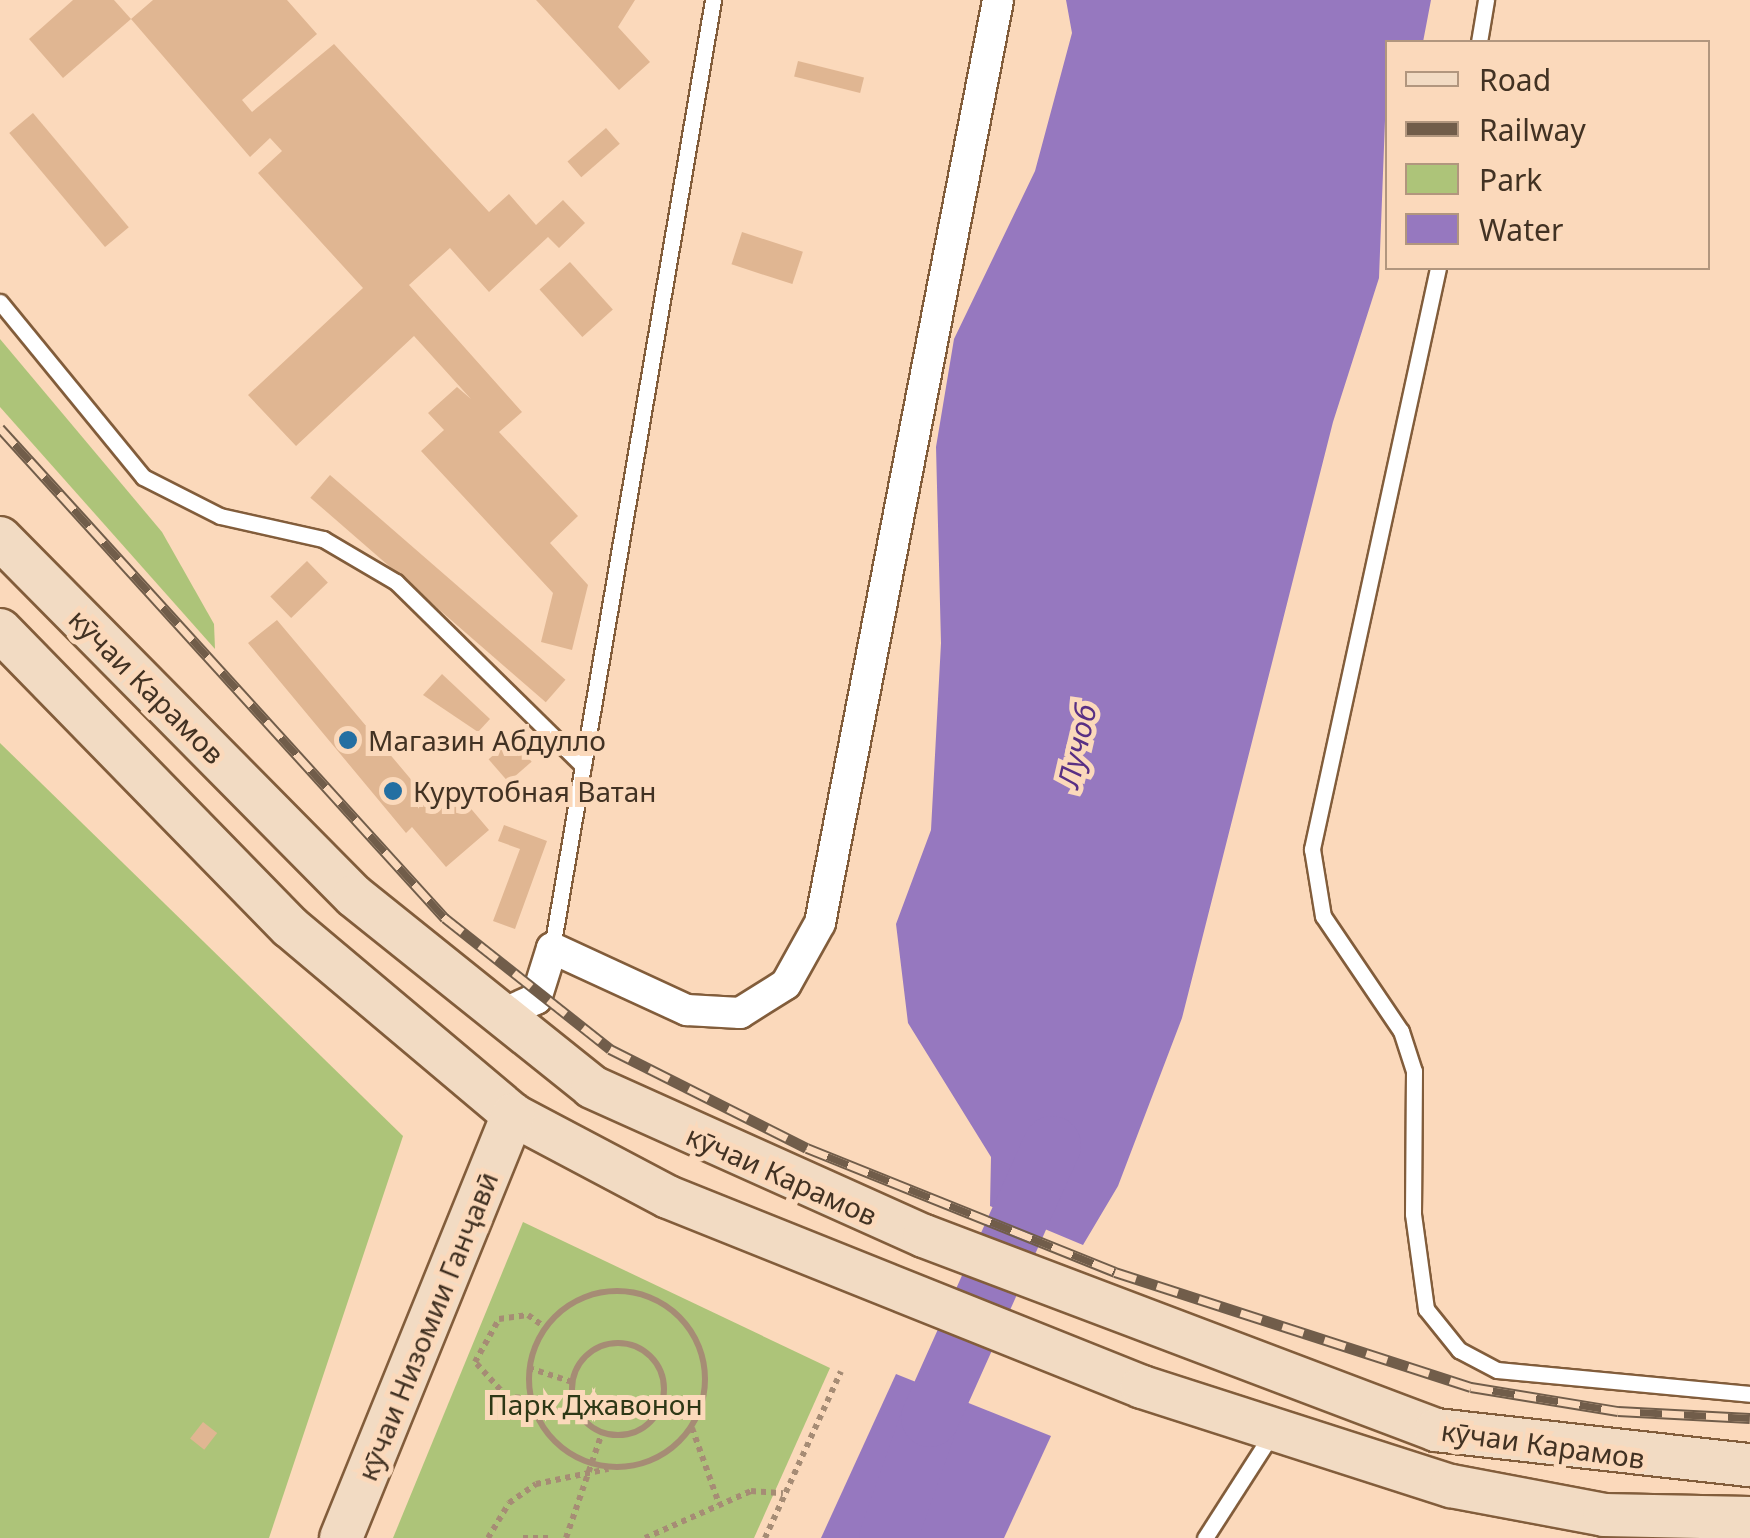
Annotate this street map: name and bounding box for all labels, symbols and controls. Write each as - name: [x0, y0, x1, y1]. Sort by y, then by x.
- legend: [1385, 40, 1710, 270]
- text: Road: [1479, 59, 1551, 100]
- text: Railway: [1479, 109, 1586, 150]
- text: Park: [1479, 159, 1542, 200]
- text: Water: [1479, 209, 1563, 250]
- street label: кӯчаи Карамов: [63, 602, 231, 770]
- water label: Лучоб: [1050, 701, 1104, 791]
- place label: Магазин Абдулло: [368, 723, 606, 757]
- marker: Магазин Абдулло: [337, 729, 359, 751]
- place label: Курутобная Ватан: [413, 774, 656, 808]
- marker: Курутобная Ватан: [382, 780, 404, 802]
- street label: кӯчаи Карамов: [681, 1118, 883, 1232]
- street label: кӯчаи Низомии Ганҷавӣ: [350, 1167, 504, 1485]
- park label: Парк Джавонон: [487, 1387, 703, 1421]
- street label: кӯчаи Карамов: [1439, 1413, 1647, 1475]

